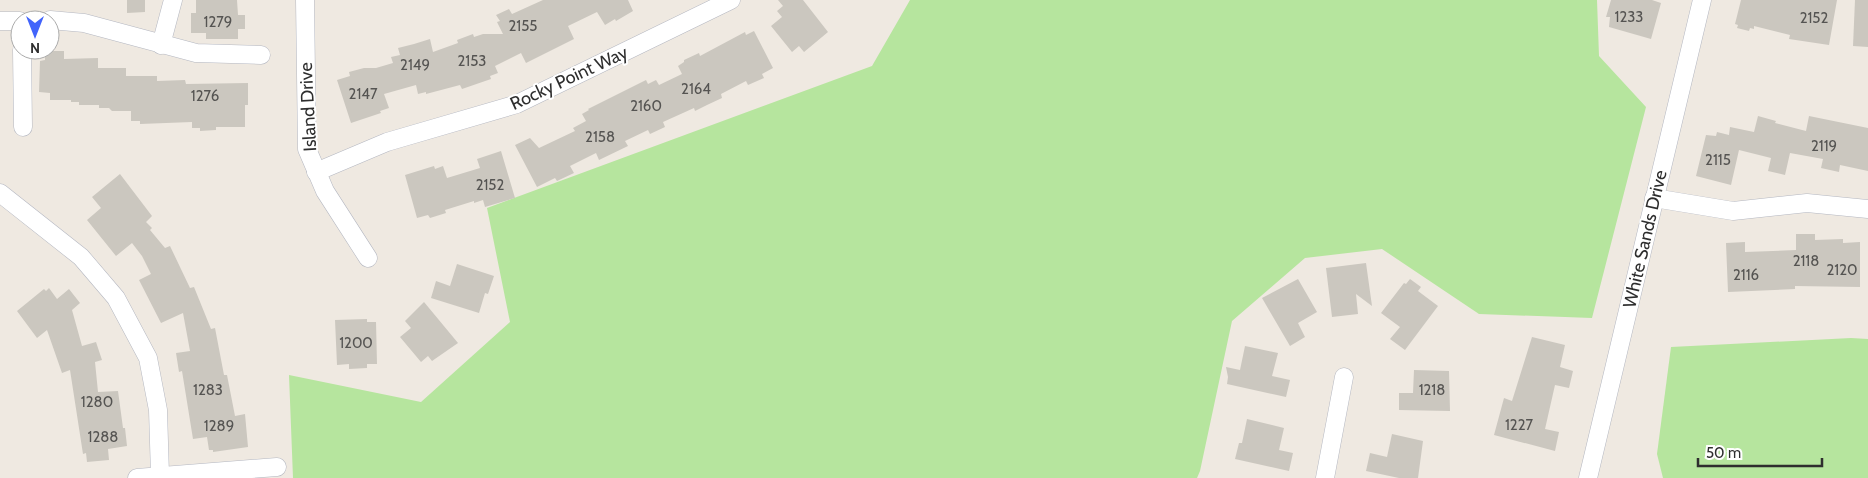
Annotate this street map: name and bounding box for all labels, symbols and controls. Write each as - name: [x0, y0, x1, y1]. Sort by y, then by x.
- house number: 1233: [1615, 8, 1643, 26]
- house number: 2152: [1800, 9, 1828, 27]
- north arrow: [10, 10, 60, 60]
- house number: 1279: [204, 13, 232, 31]
- house number: 2155: [509, 17, 537, 35]
- text: N: [30, 39, 40, 57]
- street label: Rocky Point Way: [507, 41, 631, 115]
- house number: 2153: [458, 52, 486, 70]
- house number: 2149: [400, 56, 430, 74]
- street label: Island Drive: [295, 62, 321, 152]
- house number: 2164: [681, 80, 711, 98]
- house number: 2147: [349, 85, 378, 103]
- house number: 1276: [191, 87, 219, 105]
- house number: 2160: [630, 97, 662, 115]
- house number: 2158: [585, 128, 615, 146]
- house number: 2119: [1811, 137, 1837, 155]
- house number: 2115: [1705, 151, 1731, 169]
- street label: White Sands Drive: [1618, 168, 1672, 310]
- house number: 2152: [476, 176, 504, 194]
- house number: 2118: [1793, 252, 1819, 270]
- house number: 2120: [1826, 261, 1858, 279]
- house number: 2116: [1733, 266, 1759, 284]
- house number: 1200: [339, 334, 373, 352]
- house number: 1283: [193, 381, 223, 399]
- house number: 1218: [1419, 381, 1445, 399]
- house number: 1280: [81, 393, 113, 411]
- house number: 1227: [1505, 416, 1534, 434]
- house number: 1289: [204, 417, 234, 435]
- house number: 1288: [88, 428, 118, 446]
- scale bar: [1698, 436, 1822, 468]
- text: 50 m: [1706, 444, 1741, 462]

